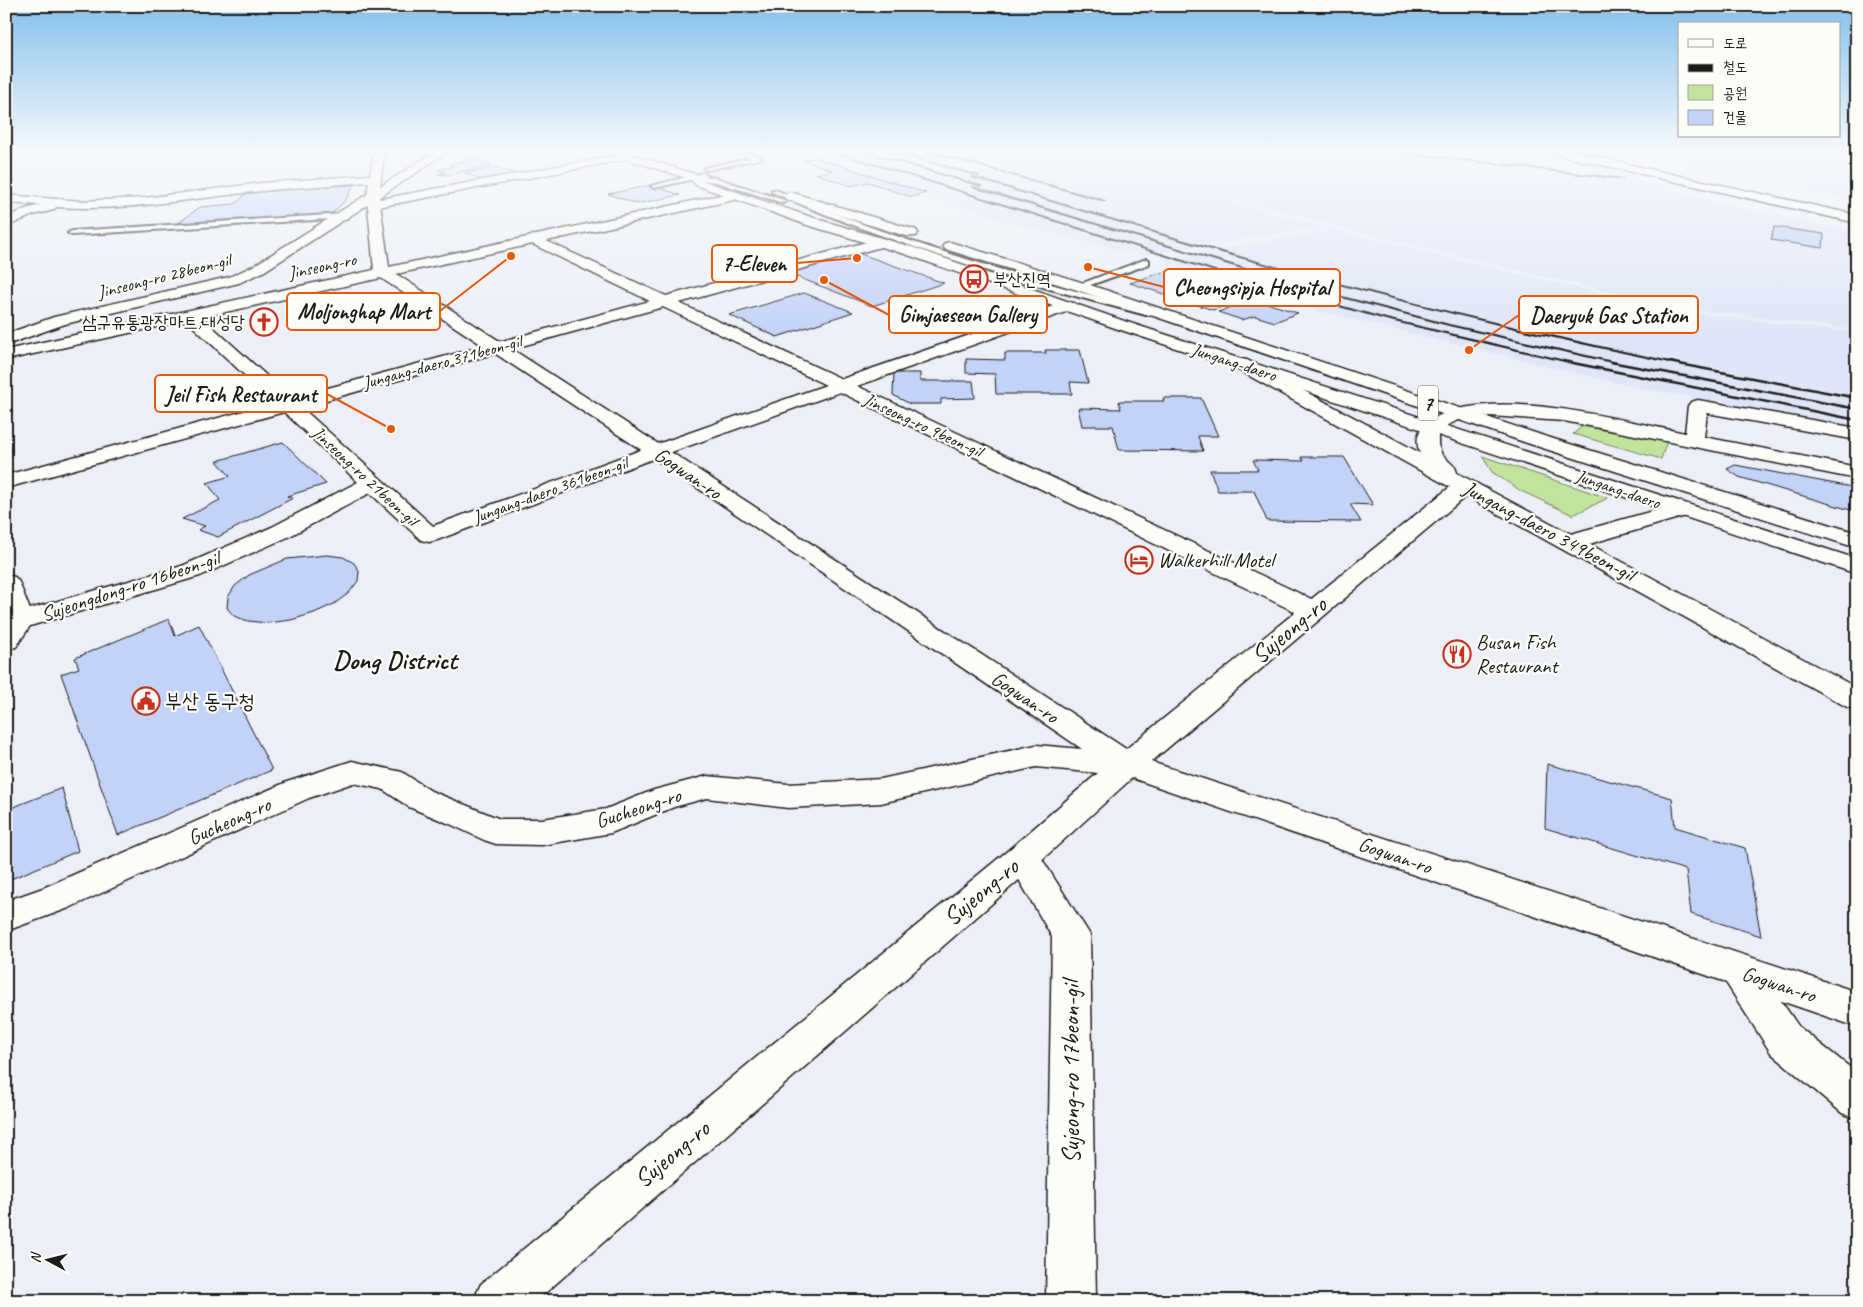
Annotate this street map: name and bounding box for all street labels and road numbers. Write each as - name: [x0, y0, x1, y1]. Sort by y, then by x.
- street label: Jinseong-ro 28beon-gil: [94, 248, 236, 303]
- street label: Jinseong-ro: [285, 248, 359, 284]
- street label: Jungang-daero 371beon-gil: [359, 329, 526, 394]
- street label: Jungang-daero: [1188, 338, 1281, 386]
- road number: 7: [1418, 386, 1438, 420]
- street label: Jinseong-ro 9beon-gil: [859, 388, 988, 463]
- street label: Jinseong-ro 21beon-gil: [307, 421, 424, 533]
- street label: Gogwan-ro: [649, 441, 728, 506]
- street label: Jungang-daero 361beon-gil: [469, 451, 633, 529]
- street label: Jungang-daero: [1572, 464, 1665, 514]
- street label: Jungang-daero 349beon-gil: [1458, 474, 1642, 589]
- street label: Sujeongdong-ro 16beon-gil: [37, 544, 226, 627]
- street label: Sujeong-ro: [1245, 588, 1334, 671]
- street label: Gogwan-ro: [986, 665, 1065, 730]
- street label: Gucheong-ro: [592, 782, 685, 834]
- street label: Gucheong-ro: [184, 791, 276, 851]
- street label: Gogwan-ro: [1355, 830, 1436, 880]
- street label: Sujeong-ro: [937, 850, 1026, 933]
- street label: Gogwan-ro: [1739, 960, 1820, 1009]
- street label: Sujeong-ro 17beon-gil: [1055, 976, 1087, 1163]
- street label: Sujeong-ro: [628, 1112, 717, 1195]

